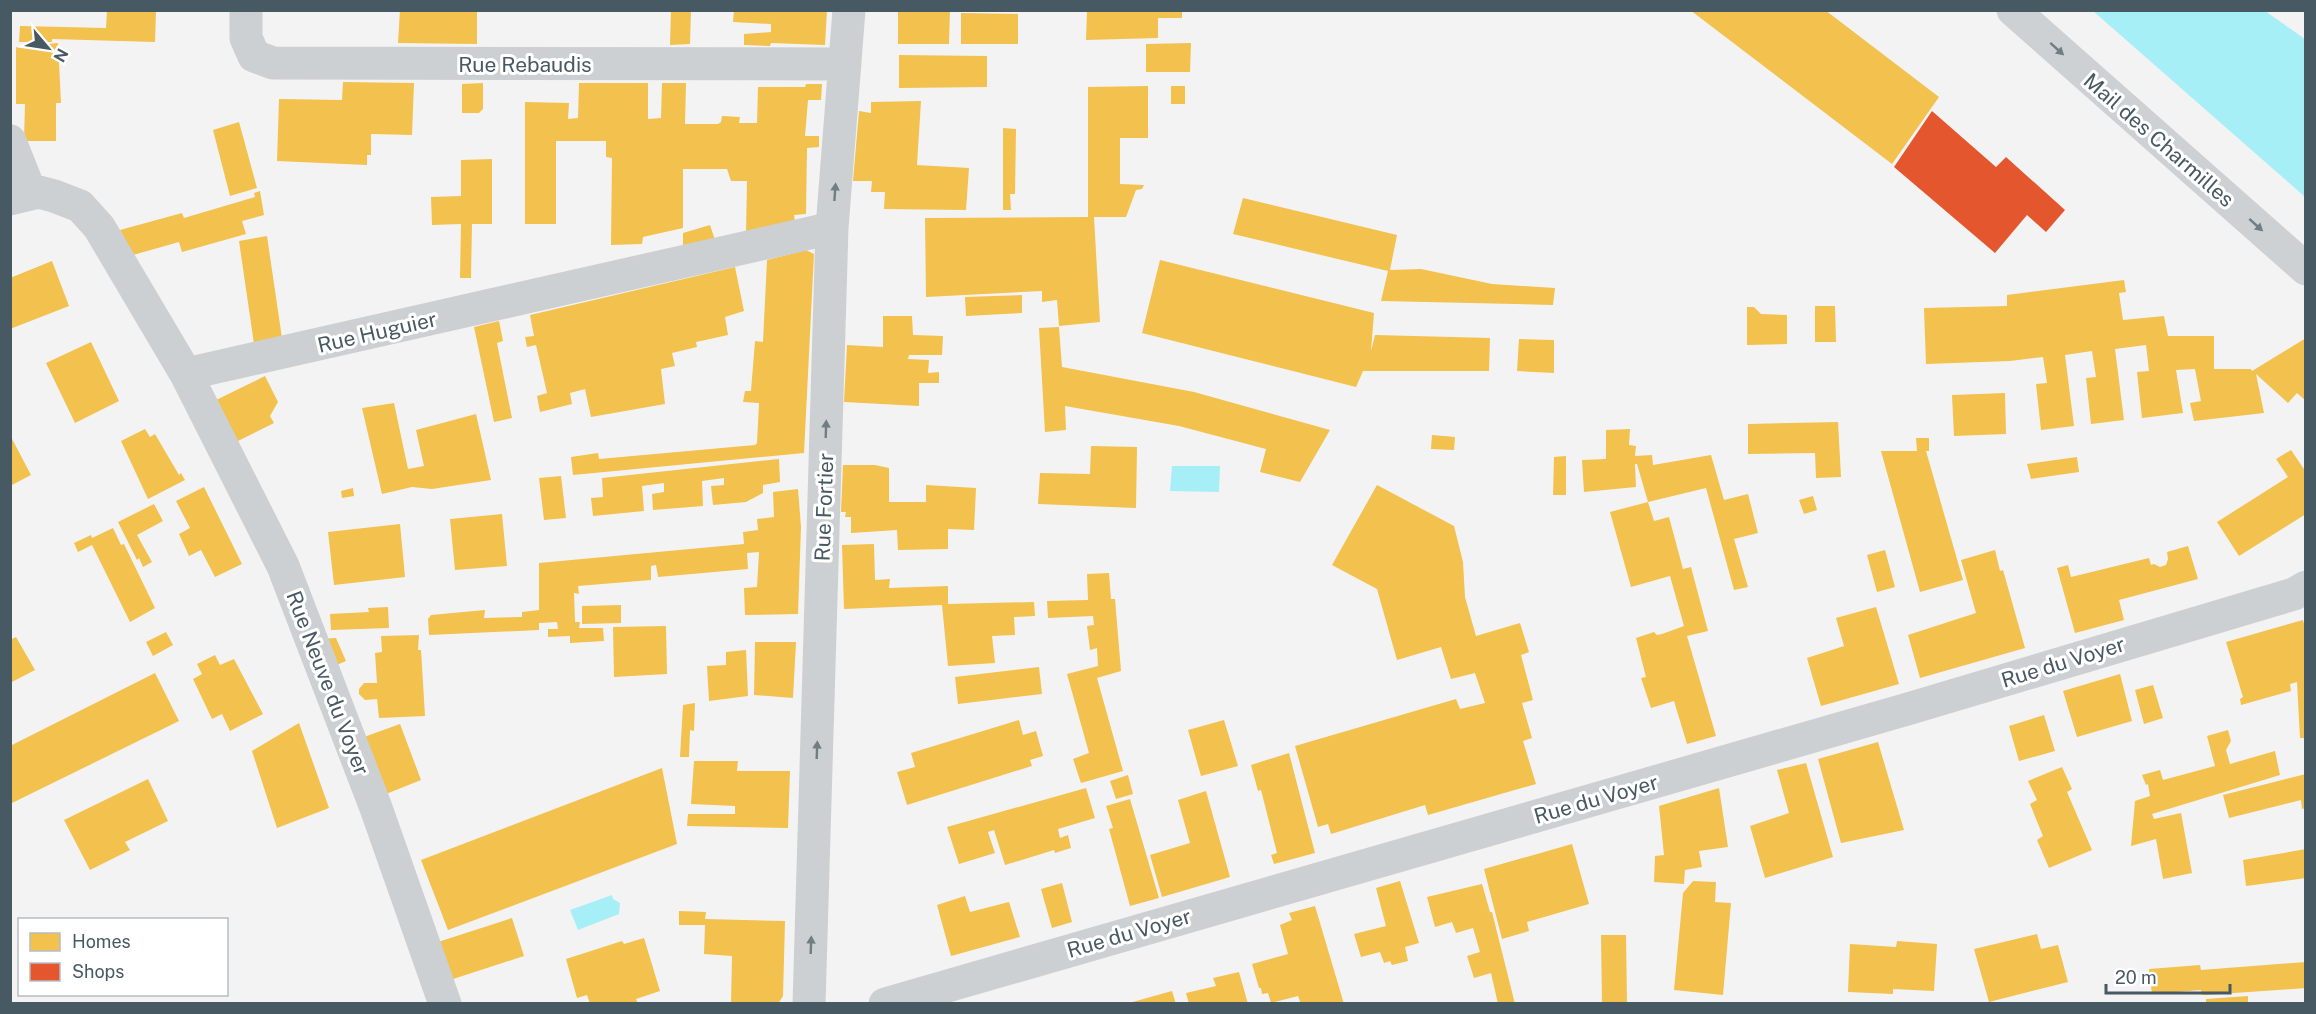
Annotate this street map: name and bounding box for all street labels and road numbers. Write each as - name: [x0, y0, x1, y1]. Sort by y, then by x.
- street label: Rue Rebaudis: [458, 52, 592, 77]
- street label: Mail des Charmilles: [2079, 68, 2239, 212]
- street label: Rue Huguier: [315, 306, 439, 358]
- street label: Rue Fortier: [810, 452, 838, 562]
- street label: Rue Neuve du Voyer: [281, 587, 375, 779]
- street label: Rue du Voyer: [1998, 631, 2128, 693]
- street label: Rue du Voyer: [1531, 769, 1661, 829]
- street label: Rue du Voyer: [1064, 903, 1194, 963]

